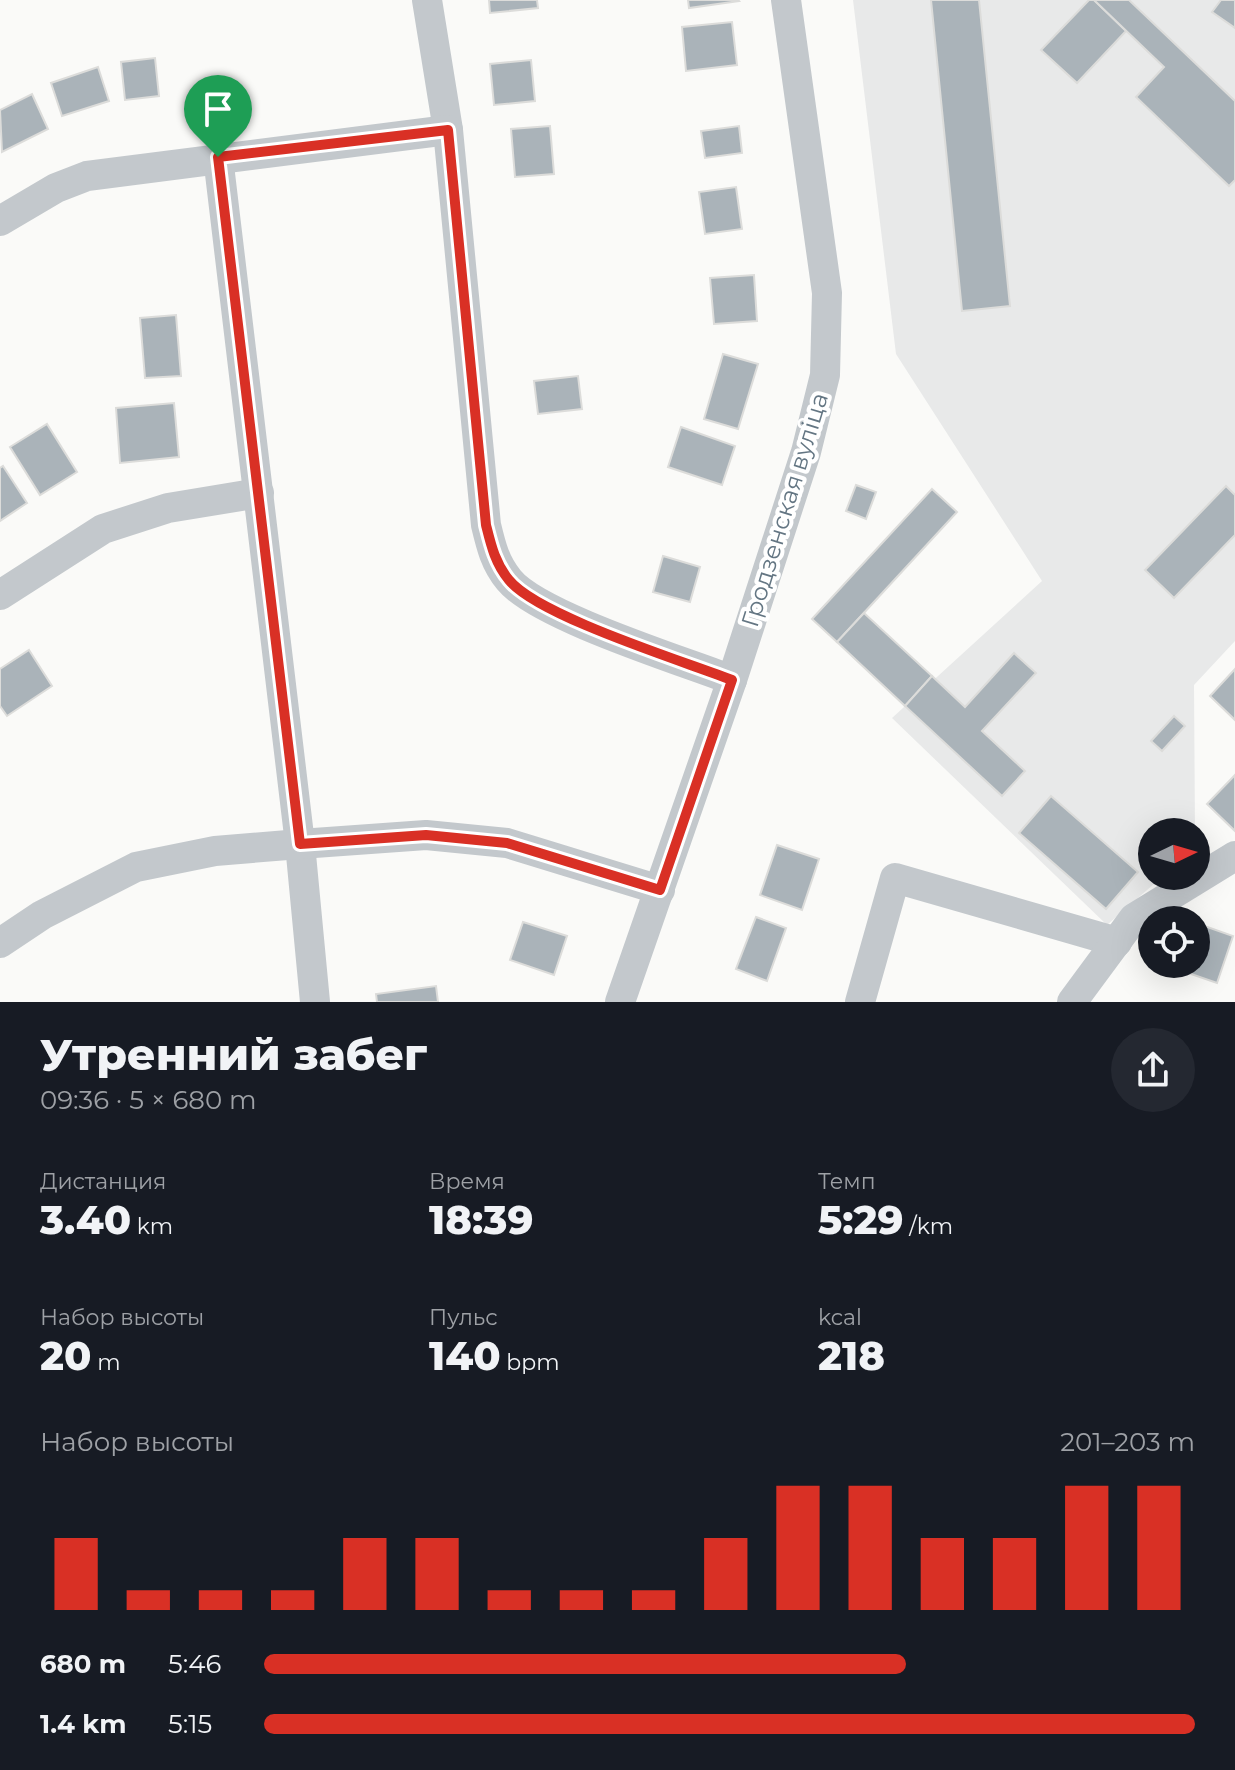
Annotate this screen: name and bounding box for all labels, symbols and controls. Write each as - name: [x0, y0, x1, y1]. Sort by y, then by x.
- pin: [184, 75, 252, 157]
- icon: arrive: [196, 87, 240, 131]
- street label: Гродзенская вуліца: [735, 389, 834, 631]
- north arrow: [1138, 818, 1210, 890]
- map controls: [1138, 818, 1210, 978]
- button: locate: [1138, 906, 1210, 978]
- text: Утренний забег: [40, 1027, 427, 1081]
- button: share: [1111, 1028, 1195, 1112]
- text: 09:36 · 5 × 680 m: [40, 1084, 257, 1116]
- text: Дистанция: [40, 1168, 166, 1195]
- text: Время: [429, 1168, 505, 1195]
- text: Темп: [818, 1168, 876, 1195]
- text: 3.40: [40, 1195, 131, 1244]
- text: 18:39: [429, 1195, 533, 1244]
- text: 5:29: [818, 1195, 904, 1244]
- text: km: [131, 1213, 173, 1240]
- text: /km: [904, 1213, 953, 1240]
- text: Набор высоты: [40, 1304, 204, 1331]
- text: Пульс: [429, 1304, 498, 1331]
- text: kcal: [818, 1304, 862, 1331]
- text: 20: [40, 1331, 91, 1380]
- text: 140: [429, 1331, 501, 1380]
- text: 218: [818, 1331, 885, 1380]
- text: m: [91, 1349, 120, 1376]
- text: bpm: [501, 1349, 560, 1376]
- text: Набор высоты: [40, 1426, 234, 1458]
- text: 201–203 m: [1060, 1426, 1195, 1458]
- text: 680 m: [40, 1648, 126, 1680]
- text: 5:46: [168, 1648, 221, 1680]
- text: 1.4 km: [40, 1708, 126, 1740]
- text: 5:15: [168, 1708, 212, 1740]

